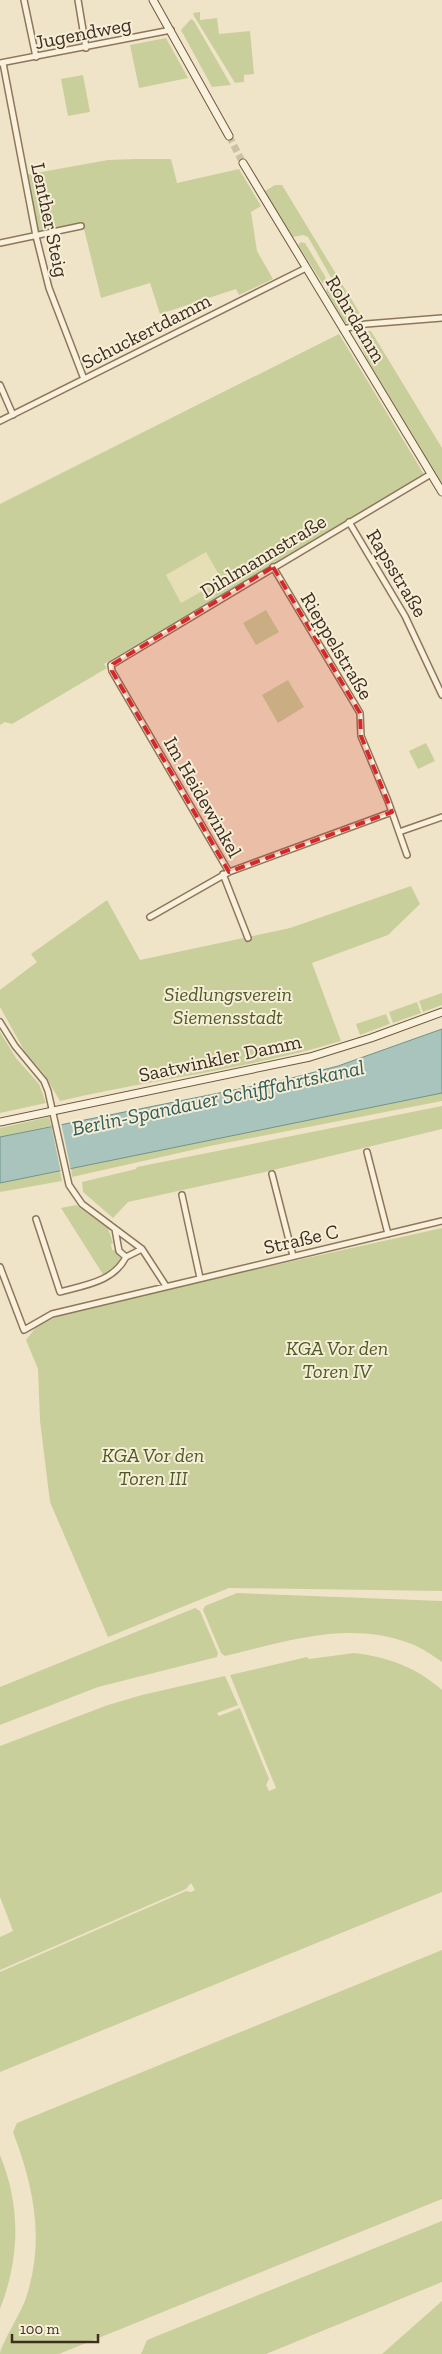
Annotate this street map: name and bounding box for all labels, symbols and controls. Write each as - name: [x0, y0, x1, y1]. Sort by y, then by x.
- street label: Jugendweg: [33, 12, 133, 54]
- street label: Lenther Steig: [26, 161, 74, 279]
- street label: Rohrdamm: [321, 271, 392, 367]
- street label: Schuckertdamm: [77, 288, 215, 374]
- street label: Dihlmannstraße: [196, 509, 330, 603]
- street label: Rapsstraße: [361, 525, 433, 621]
- street label: Rieppelstraße: [296, 588, 378, 704]
- street label: Im Heidewinkel: [159, 732, 247, 862]
- park label: Siedlungsverein Siemensstadt: [164, 982, 292, 1029]
- street label: Saatwinkler Damm: [136, 1029, 304, 1087]
- water label: Berlin-Spandauer Schifffahrtskanal: [69, 1054, 366, 1141]
- street label: Straße C: [261, 1219, 341, 1259]
- park label: KGA Vor den Toren IV: [286, 1336, 388, 1383]
- park label: KGA Vor den Toren III: [102, 1443, 204, 1490]
- scale bar: [12, 2312, 99, 2344]
- text: 100 m: [20, 2320, 59, 2338]

